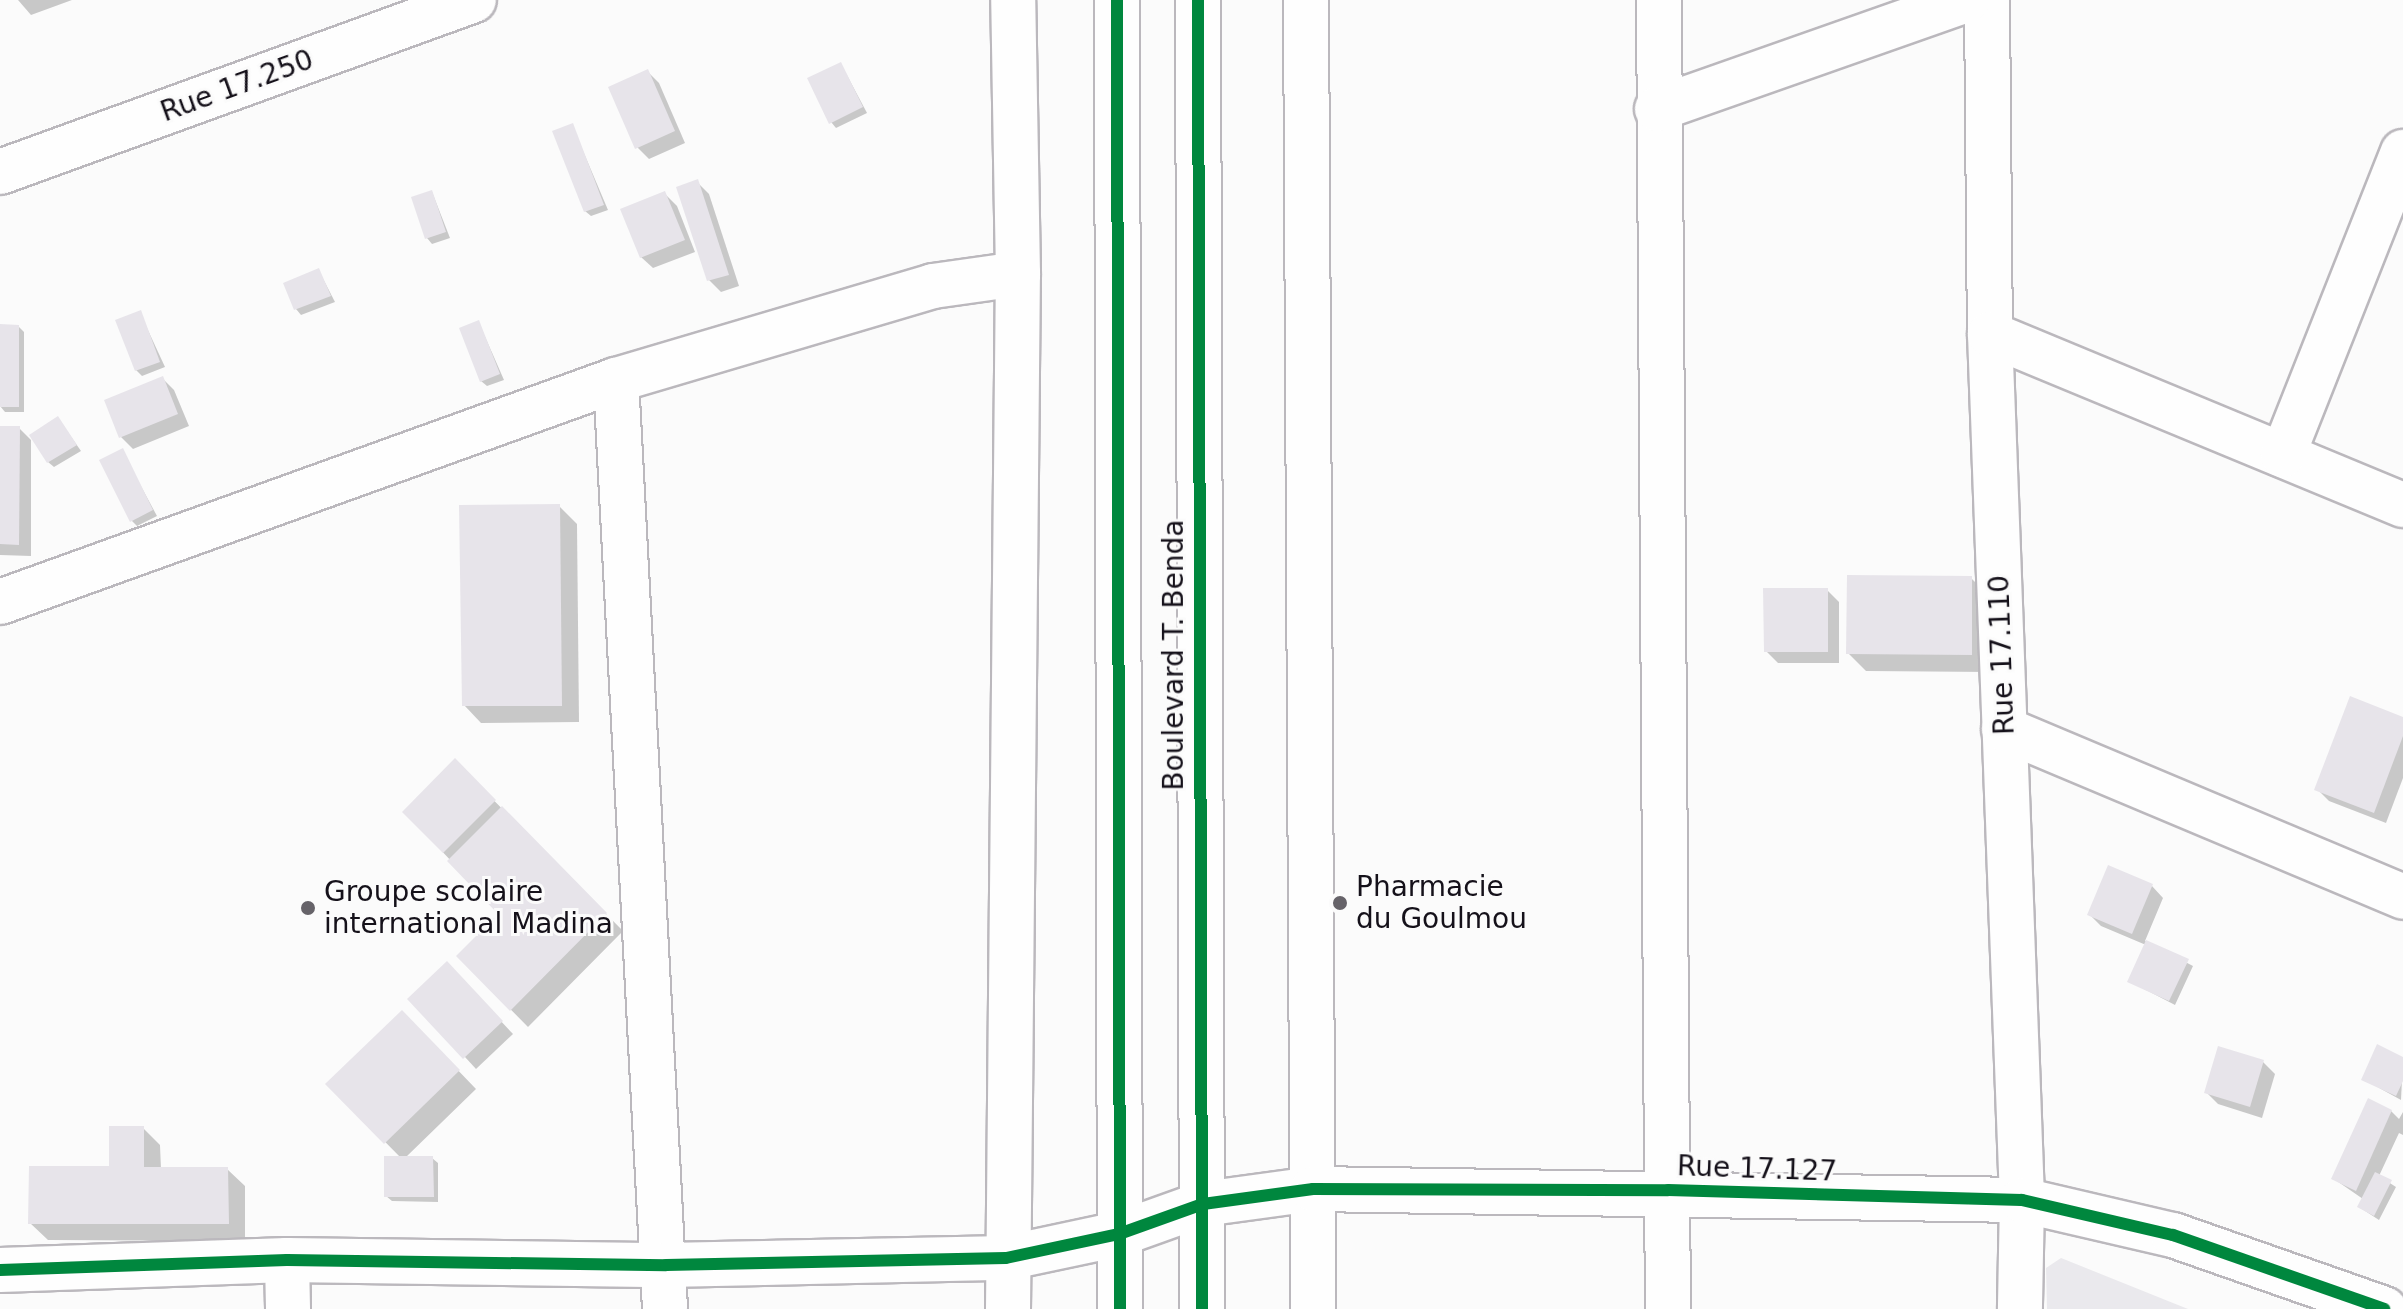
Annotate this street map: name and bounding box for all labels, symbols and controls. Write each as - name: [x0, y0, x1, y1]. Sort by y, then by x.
- street label: Rue 17.250: [156, 43, 318, 129]
- street label: Boulevard T. Benda: [1157, 519, 1191, 791]
- street label: Rue 17.110: [1982, 574, 2022, 736]
- place label: Pharmacie du Goulmou: [1356, 870, 1527, 936]
- place label: Groupe scolaire international Madina: [324, 875, 613, 941]
- marker: Pharmacie du Goulmou: [1331, 894, 1349, 912]
- marker: Groupe scolaire international Madina: [299, 899, 317, 917]
- street label: Rue 17.127: [1676, 1149, 1838, 1189]

